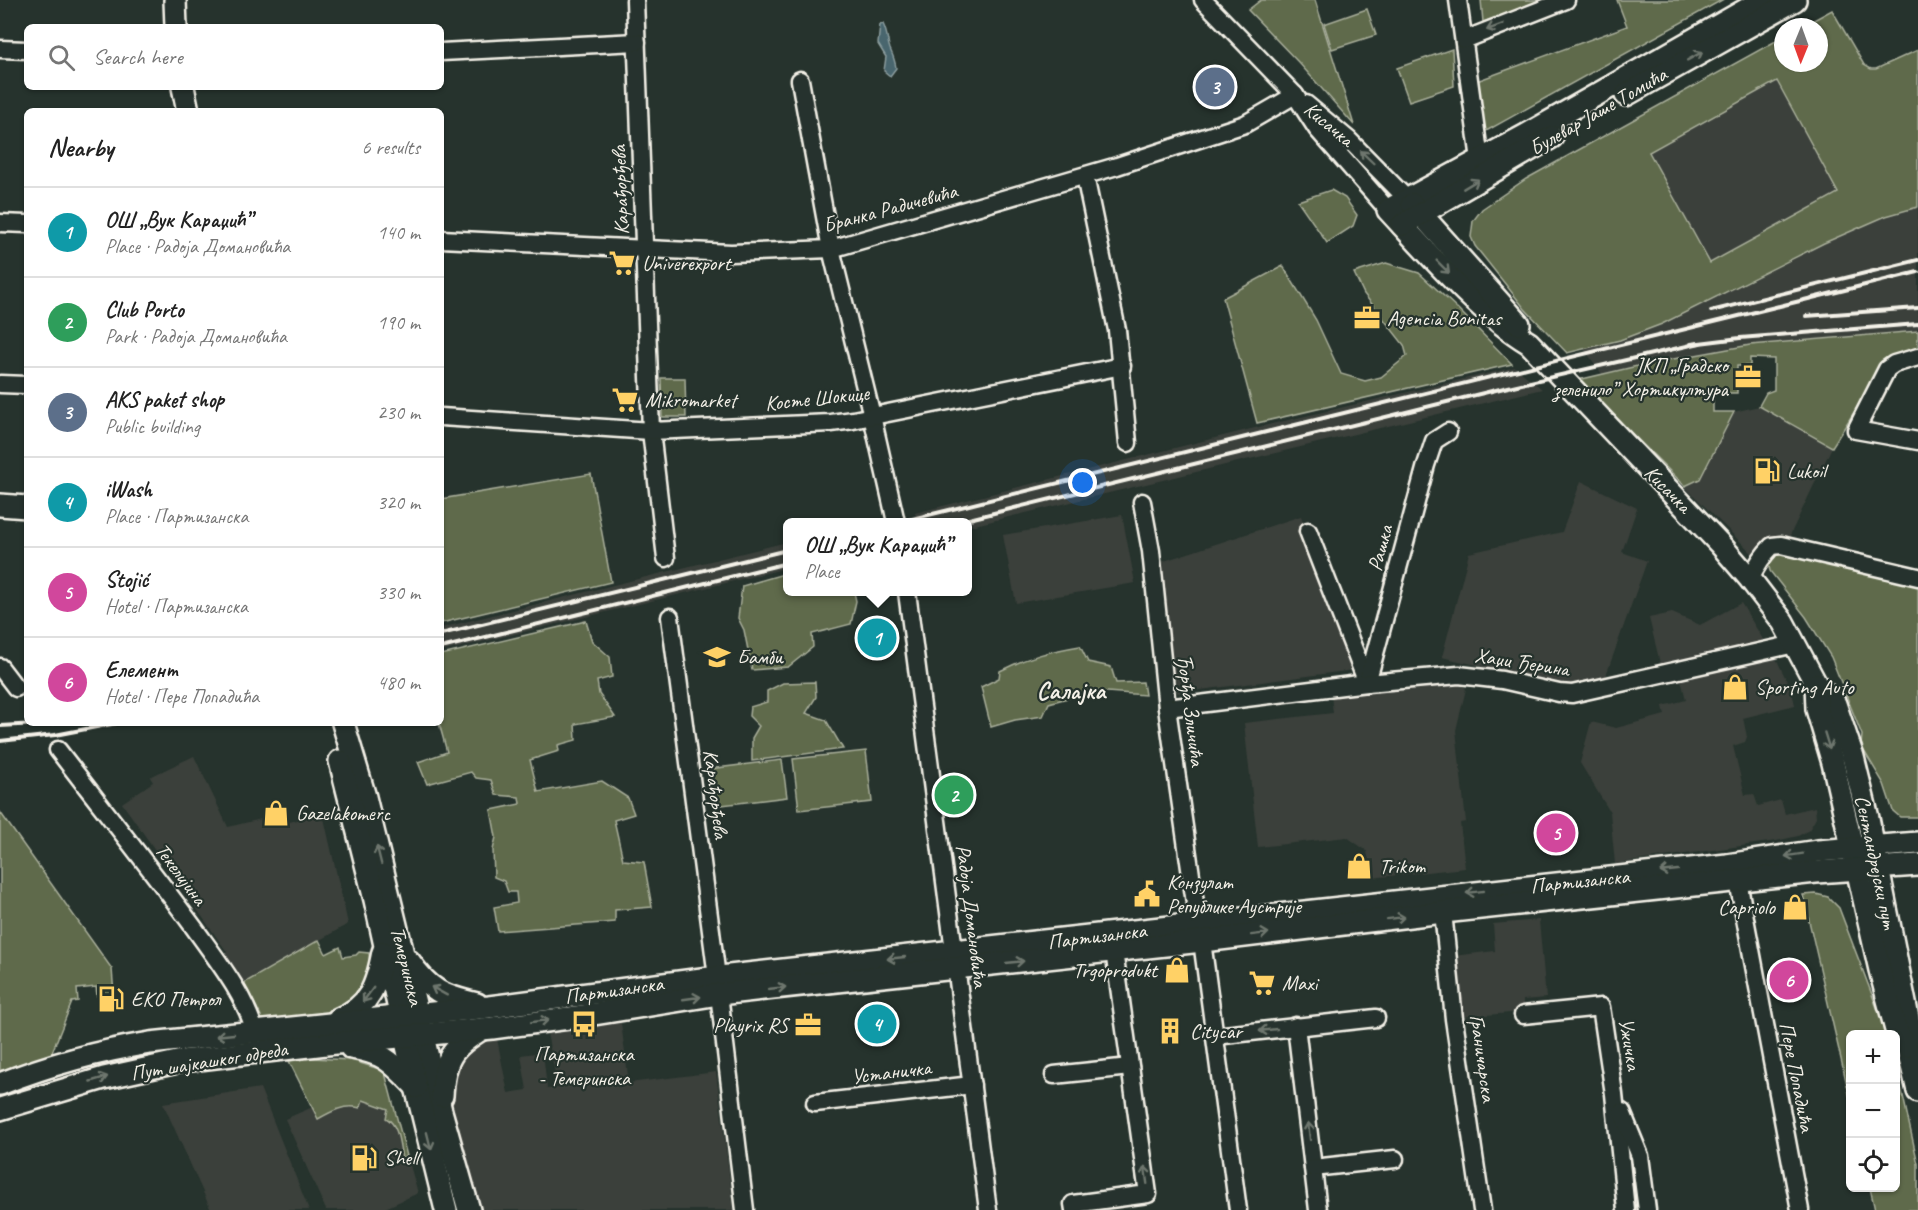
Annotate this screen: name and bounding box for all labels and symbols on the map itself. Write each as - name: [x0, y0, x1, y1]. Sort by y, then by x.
- north arrow: [1774, 18, 1828, 72]
- one-way arrow: [1486, 23, 1505, 34]
- one-way arrow: [1686, 50, 1704, 61]
- street label: Булевар Јаше Томића: [1525, 60, 1673, 161]
- pin: 3: [1196, 64, 1234, 110]
- street label: Кисачка: [1299, 96, 1361, 154]
- street label: Карађорђева: [605, 143, 635, 235]
- one-way arrow: [1359, 150, 1374, 164]
- street label: Бранка Радичевића: [820, 177, 962, 238]
- one-way arrow: [1462, 178, 1479, 190]
- supermarket icon: Univerexport: [607, 248, 637, 278]
- place label: Univerexport: [642, 250, 733, 276]
- one-way arrow: [1435, 259, 1450, 274]
- office icon: Agencia Bonitas: [1352, 303, 1382, 333]
- place label: Agencia Bonitas: [1387, 305, 1503, 331]
- place label: ЈКП „Градско зеленило” Хортикултура: [1551, 352, 1731, 403]
- office icon: ЈКП „Градско зеленило” Хортикултура: [1733, 362, 1763, 392]
- street label: Косте Шокице: [764, 379, 871, 416]
- supermarket icon: Mikromarket: [610, 385, 640, 415]
- place label: Mikromarket: [645, 387, 739, 413]
- fuel station icon: Lukoil: [1752, 456, 1782, 486]
- place label: Lukoil: [1787, 458, 1829, 484]
- street label: Кисачка: [1639, 460, 1699, 520]
- your location: [1068, 468, 1097, 497]
- street label: Рашка: [1361, 521, 1399, 574]
- pin: 1: [858, 616, 896, 660]
- school or university icon: Бамби: [702, 642, 732, 672]
- street label: Хаџи Ђерина: [1473, 642, 1573, 684]
- place label: Бамби: [737, 644, 784, 670]
- street label: Ђорђа Зличића: [1170, 652, 1211, 769]
- shop icon: Sporting Auto: [1720, 672, 1750, 702]
- place label: Sporting Auto: [1755, 674, 1855, 700]
- district label: Салајка: [1037, 676, 1108, 706]
- one-way arrow: [1822, 731, 1833, 750]
- street label: Карађорђева: [698, 748, 735, 842]
- pin: 2: [934, 772, 974, 818]
- street label: Сентандрејски пут: [1849, 793, 1903, 932]
- shop icon: Gazelakomerc: [261, 798, 291, 828]
- place label: Gazelakomerc: [296, 800, 391, 826]
- pin: 5: [1536, 810, 1576, 856]
- street label: Текелијина: [149, 838, 214, 912]
- street label: Радоја Домановића: [950, 843, 994, 991]
- one-way arrow: [373, 846, 385, 865]
- one-way arrow: [1784, 849, 1804, 860]
- shop icon: Trikom: [1344, 851, 1374, 881]
- place label: Trikom: [1379, 853, 1427, 879]
- street label: Партизанска: [1529, 863, 1633, 899]
- one-way arrow: [1659, 866, 1679, 877]
- place label: Конзулат Републике Аустрије: [1167, 869, 1303, 919]
- public building icon: Конзулат Републике Аустрије: [1132, 879, 1162, 909]
- one-way arrow: [1465, 887, 1485, 898]
- shop icon: Capriolo: [1780, 892, 1810, 922]
- place label: Capriolo: [1718, 894, 1777, 920]
- one-way arrow: [1385, 912, 1405, 923]
- street label: Партизанска: [1046, 917, 1150, 955]
- street label: Темеринска: [385, 924, 430, 1010]
- one-way arrow: [1249, 929, 1269, 940]
- one-way arrow: [887, 953, 907, 964]
- shop icon: Trgoprodukt: [1162, 955, 1192, 985]
- one-way arrow: [1004, 956, 1024, 967]
- place label: Trgoprodukt: [1073, 957, 1159, 983]
- pin: 6: [1770, 958, 1808, 1002]
- supermarket icon: Maxi: [1247, 968, 1277, 998]
- street label: Партизанска: [563, 970, 667, 1010]
- place label: Maxi: [1282, 970, 1320, 996]
- one-way arrow: [767, 982, 787, 993]
- fuel station icon: ЕКО Петрол: [96, 984, 126, 1014]
- one-way arrow: [431, 985, 448, 997]
- place label: ЕКО Петрол: [131, 986, 223, 1012]
- one-way arrow: [362, 987, 375, 1003]
- one-way arrow: [682, 992, 702, 1003]
- pin: 4: [858, 1002, 896, 1046]
- bus stop icon: Партизанска - Темеринска: [569, 1009, 599, 1039]
- office icon: Playrix RS: [793, 1010, 823, 1040]
- place label: Playrix RS: [713, 1012, 791, 1038]
- street label: Граничарска: [1464, 1013, 1502, 1105]
- one-way arrow: [530, 1016, 550, 1027]
- building icon: Citycar: [1155, 1016, 1185, 1046]
- street label: Ужичка: [1613, 1016, 1647, 1074]
- place label: Citycar: [1190, 1018, 1244, 1044]
- street label: Пере Попадића: [1774, 1020, 1821, 1136]
- one-way arrow: [1259, 1024, 1279, 1035]
- one-way arrow: [216, 1030, 236, 1041]
- street label: Пут шајкашког одреда: [129, 1036, 291, 1086]
- place label: Партизанска - Темеринска: [534, 1041, 635, 1091]
- street label: Устаничка: [850, 1054, 935, 1090]
- one-way arrow: [90, 1073, 109, 1085]
- one-way arrow: [1303, 1122, 1314, 1141]
- one-way arrow: [424, 1132, 436, 1151]
- fuel station icon: Shell: [349, 1143, 379, 1173]
- place label: Shell: [384, 1145, 422, 1171]
- one-way arrow: [1140, 1166, 1151, 1186]

